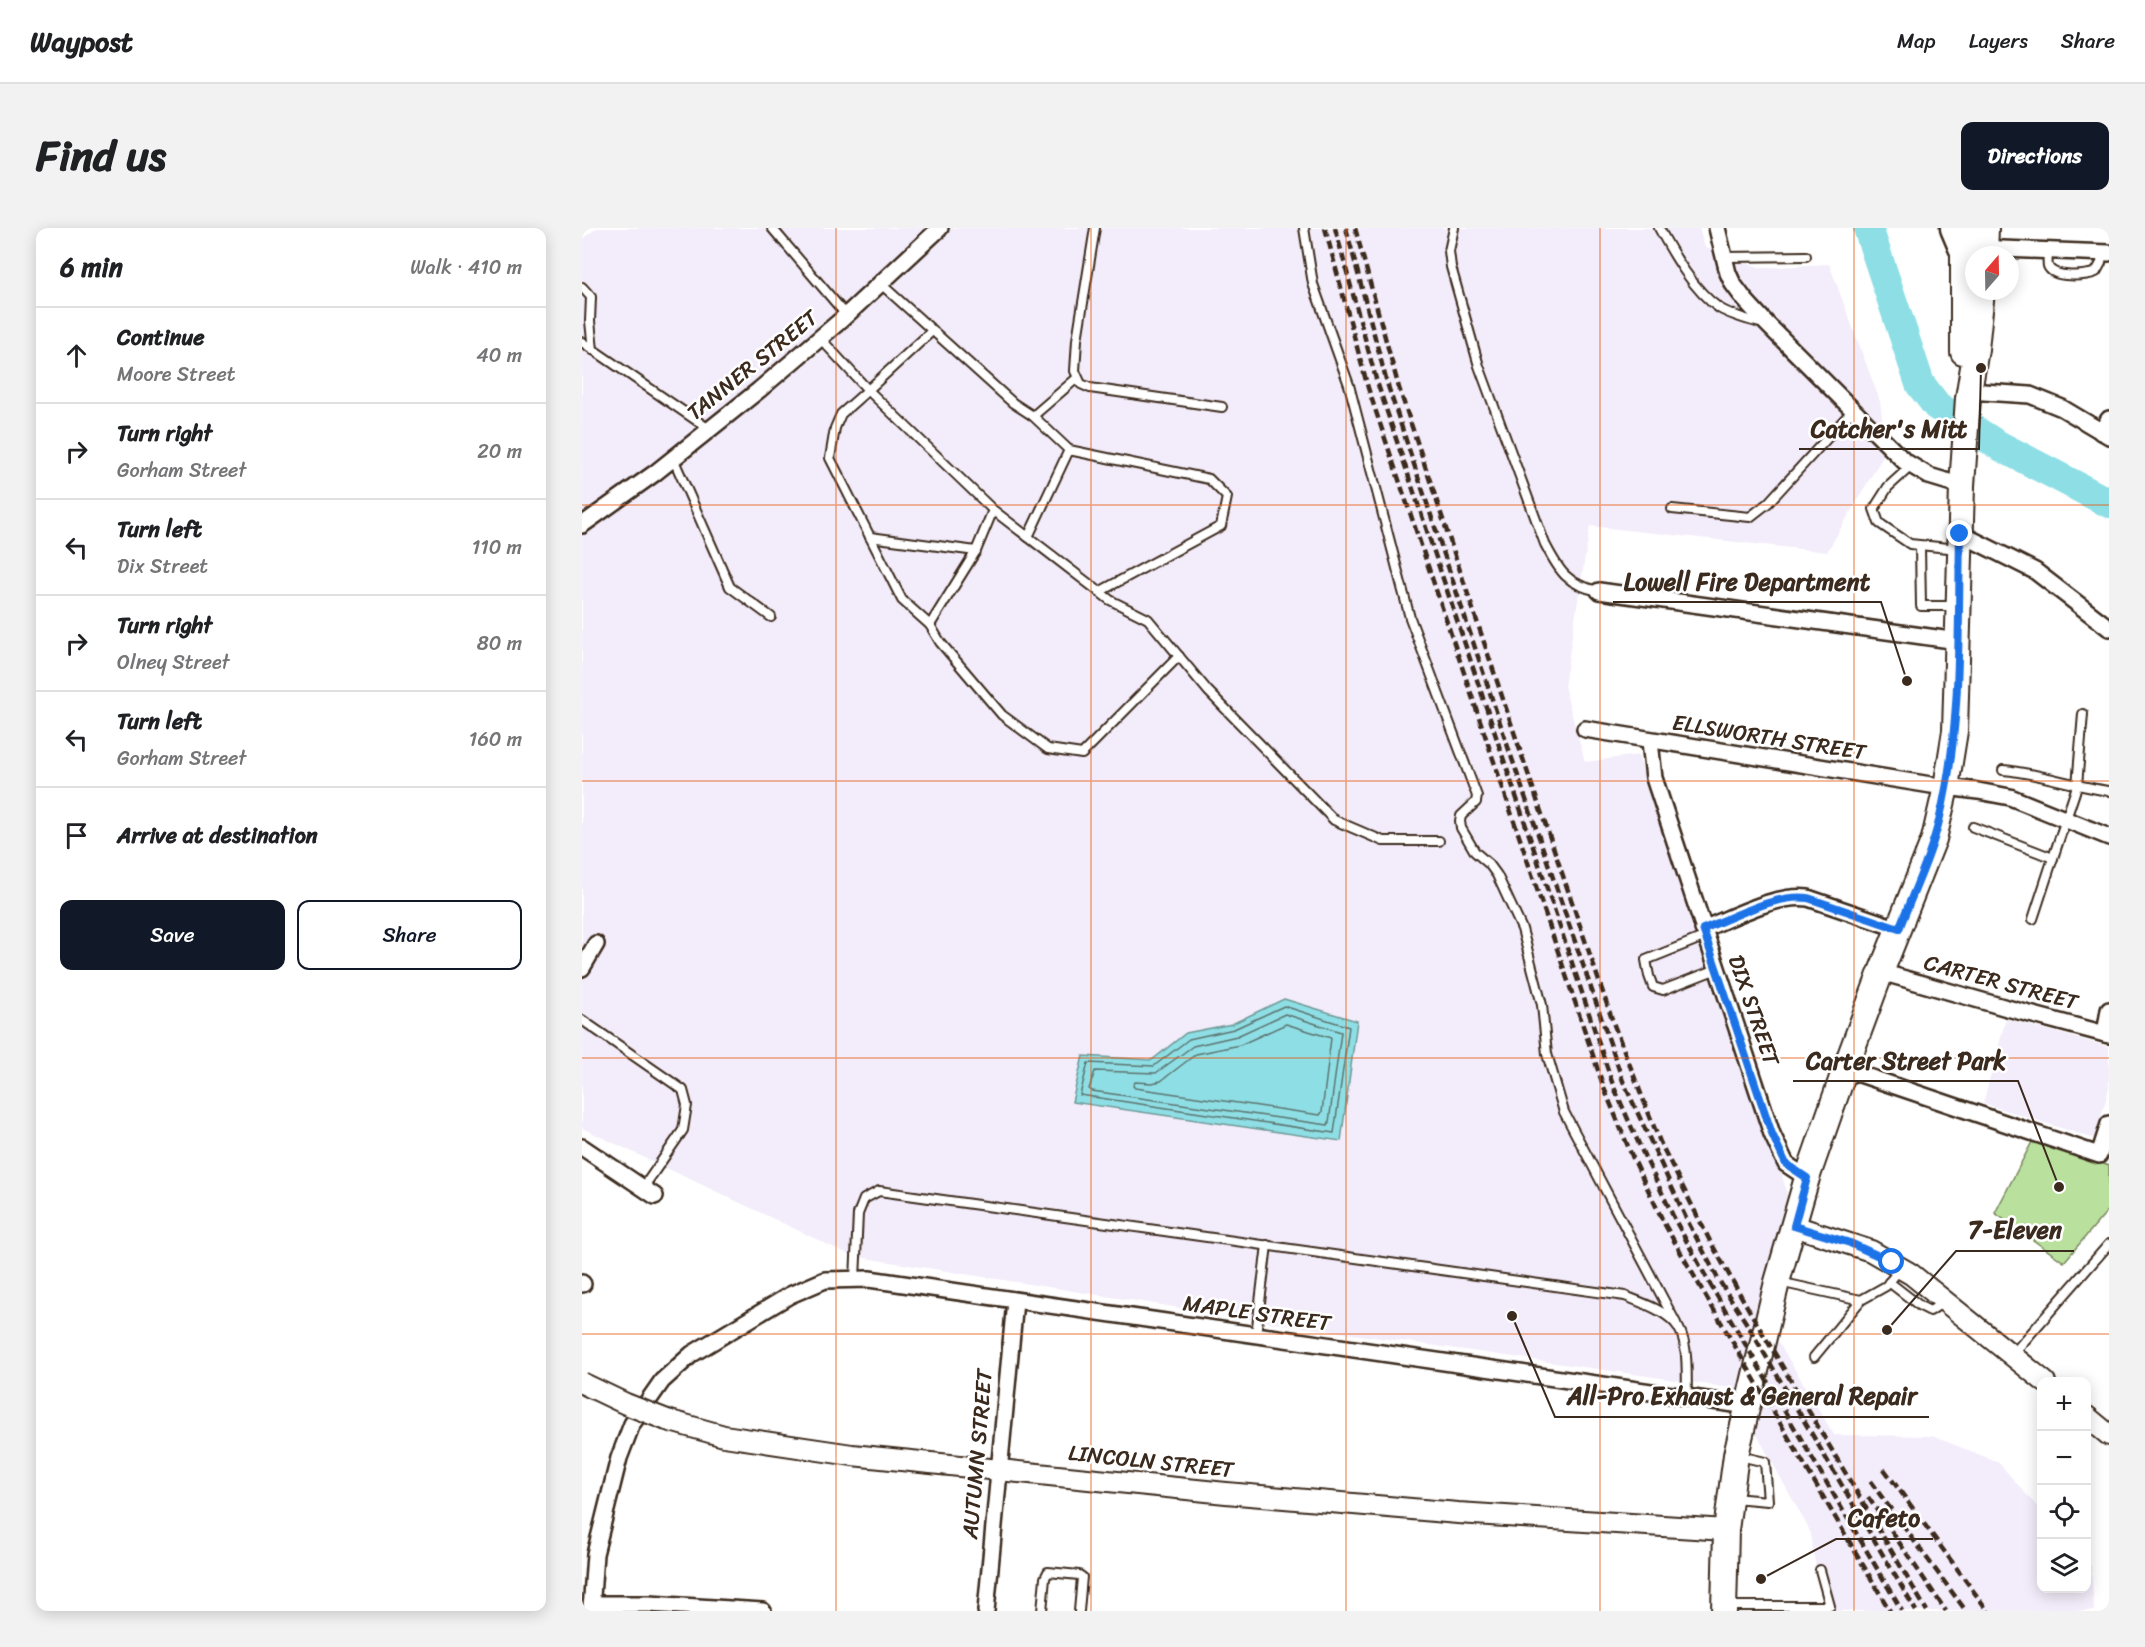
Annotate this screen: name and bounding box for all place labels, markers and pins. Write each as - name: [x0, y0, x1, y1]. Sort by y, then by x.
- callout: Catcher's Mitt: [1799, 407, 1979, 449]
- callout: Lowell Fire Department: [1613, 560, 1881, 602]
- callout: Carter Street Park: [1793, 1039, 2018, 1081]
- callout: 7-Eleven: [1956, 1209, 2074, 1251]
- callout: All-Pro Exhaust & General Repair: [1555, 1375, 1929, 1417]
- callout: Cafeto: [1836, 1497, 1933, 1539]

